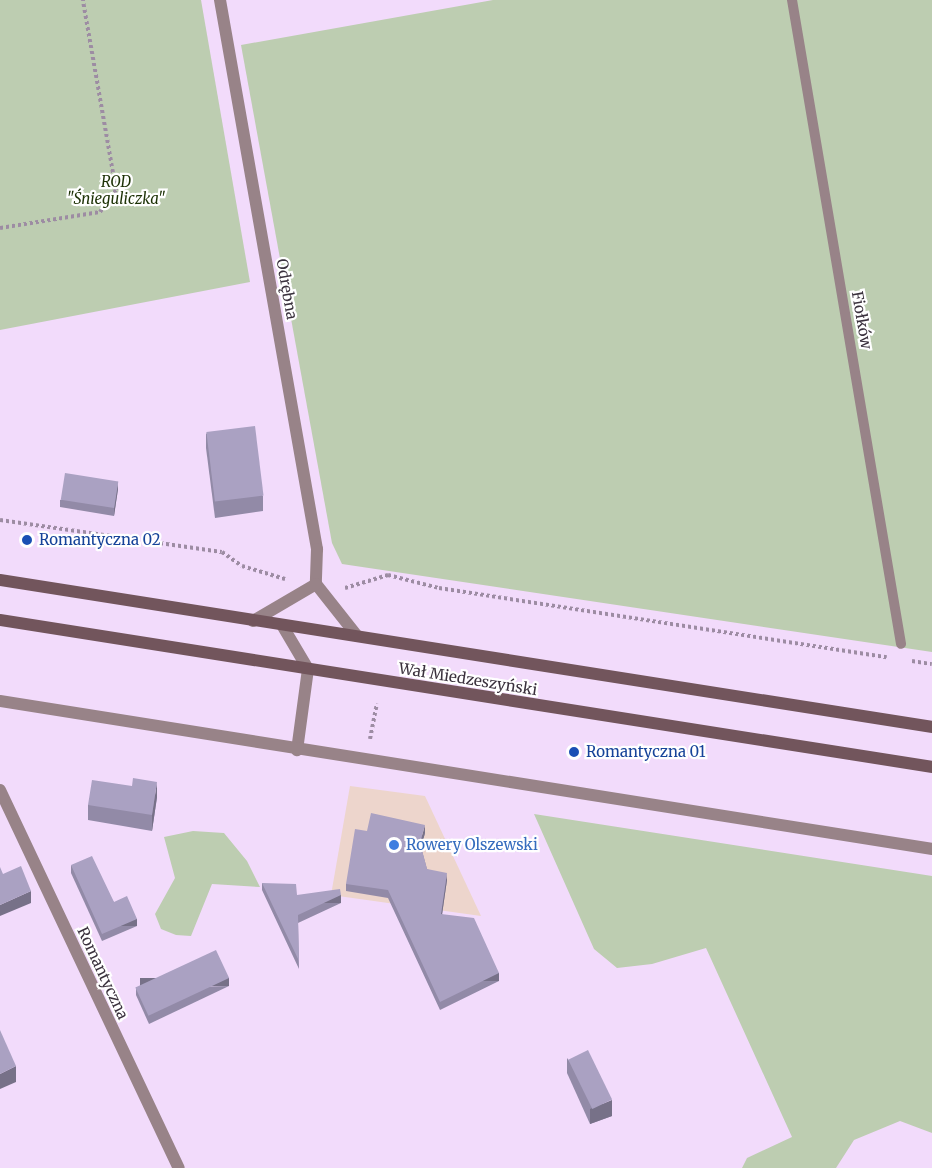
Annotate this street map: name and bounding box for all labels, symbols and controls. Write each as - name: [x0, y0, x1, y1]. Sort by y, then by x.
- park label: ROD "Śnieguliczka": [67, 172, 165, 207]
- street label: Odrębna: [273, 257, 301, 321]
- street label: Fiołków: [848, 290, 876, 350]
- place label: Romantyczna 02: [39, 531, 161, 549]
- marker: Romantyczna 02: [20, 533, 34, 547]
- street label: Wał Miedzeszyński: [398, 659, 538, 699]
- place label: Romantyczna 01: [586, 743, 705, 761]
- marker: Romantyczna 01: [567, 745, 581, 759]
- place label: Rowery Olszewski: [406, 836, 538, 854]
- marker: Rowery Olszewski: [387, 838, 401, 852]
- street label: Romantyczna: [74, 924, 132, 1022]

